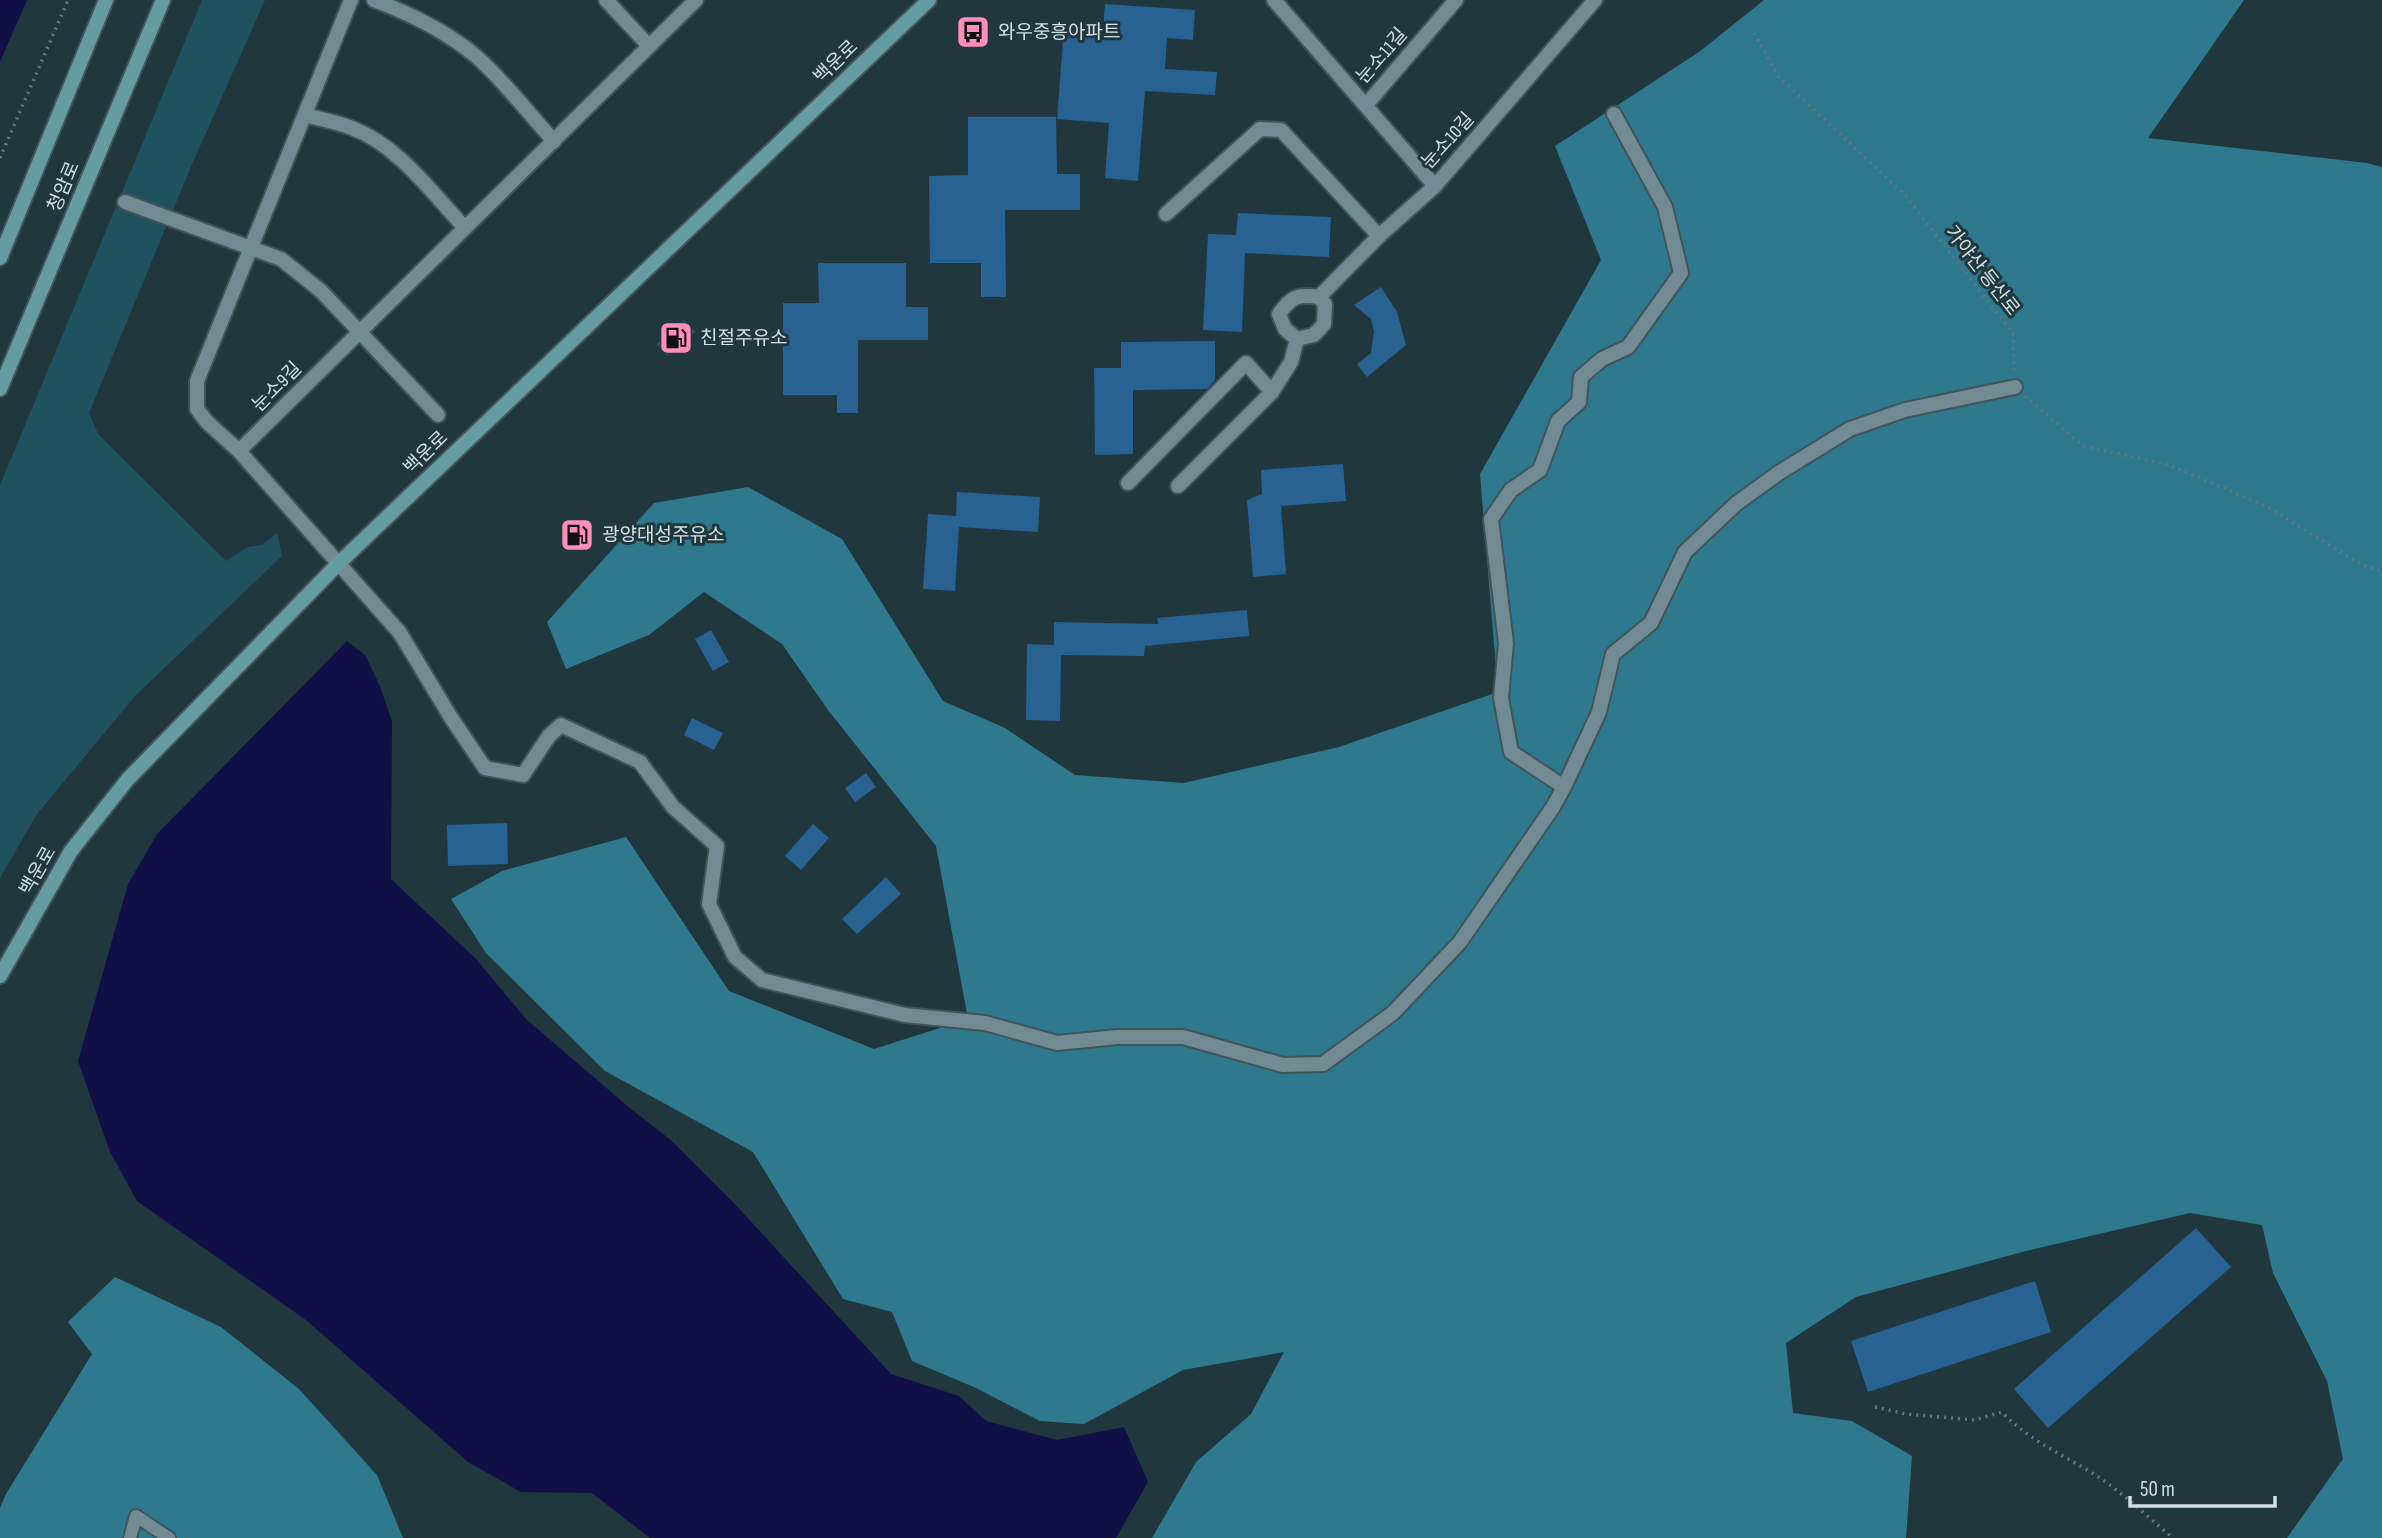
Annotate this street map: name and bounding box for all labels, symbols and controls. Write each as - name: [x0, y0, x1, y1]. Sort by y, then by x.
- bus stop icon: 와우중흥아파트: [954, 13, 992, 51]
- place label: 와우중흥아파트: [998, 21, 1120, 44]
- street label: 눈소11길: [1352, 24, 1412, 88]
- street label: 백운로: [809, 36, 863, 88]
- street label: 눈소10길: [1417, 108, 1479, 174]
- street label: 청암로: [43, 158, 85, 216]
- street label: 가야산 등산로: [1940, 221, 2024, 321]
- fuel station icon: 친절주유소: [657, 319, 695, 357]
- place label: 친절주유소: [700, 327, 787, 350]
- street label: 눈소9길: [247, 357, 307, 417]
- street label: 백운로: [399, 427, 453, 479]
- fuel station icon: 광양대성주유소: [558, 516, 596, 554]
- place label: 광양대성주유소: [602, 524, 724, 547]
- street label: 백운로: [15, 843, 61, 899]
- scale bar: [2130, 1464, 2275, 1508]
- text: 50 m: [2140, 1477, 2175, 1502]

